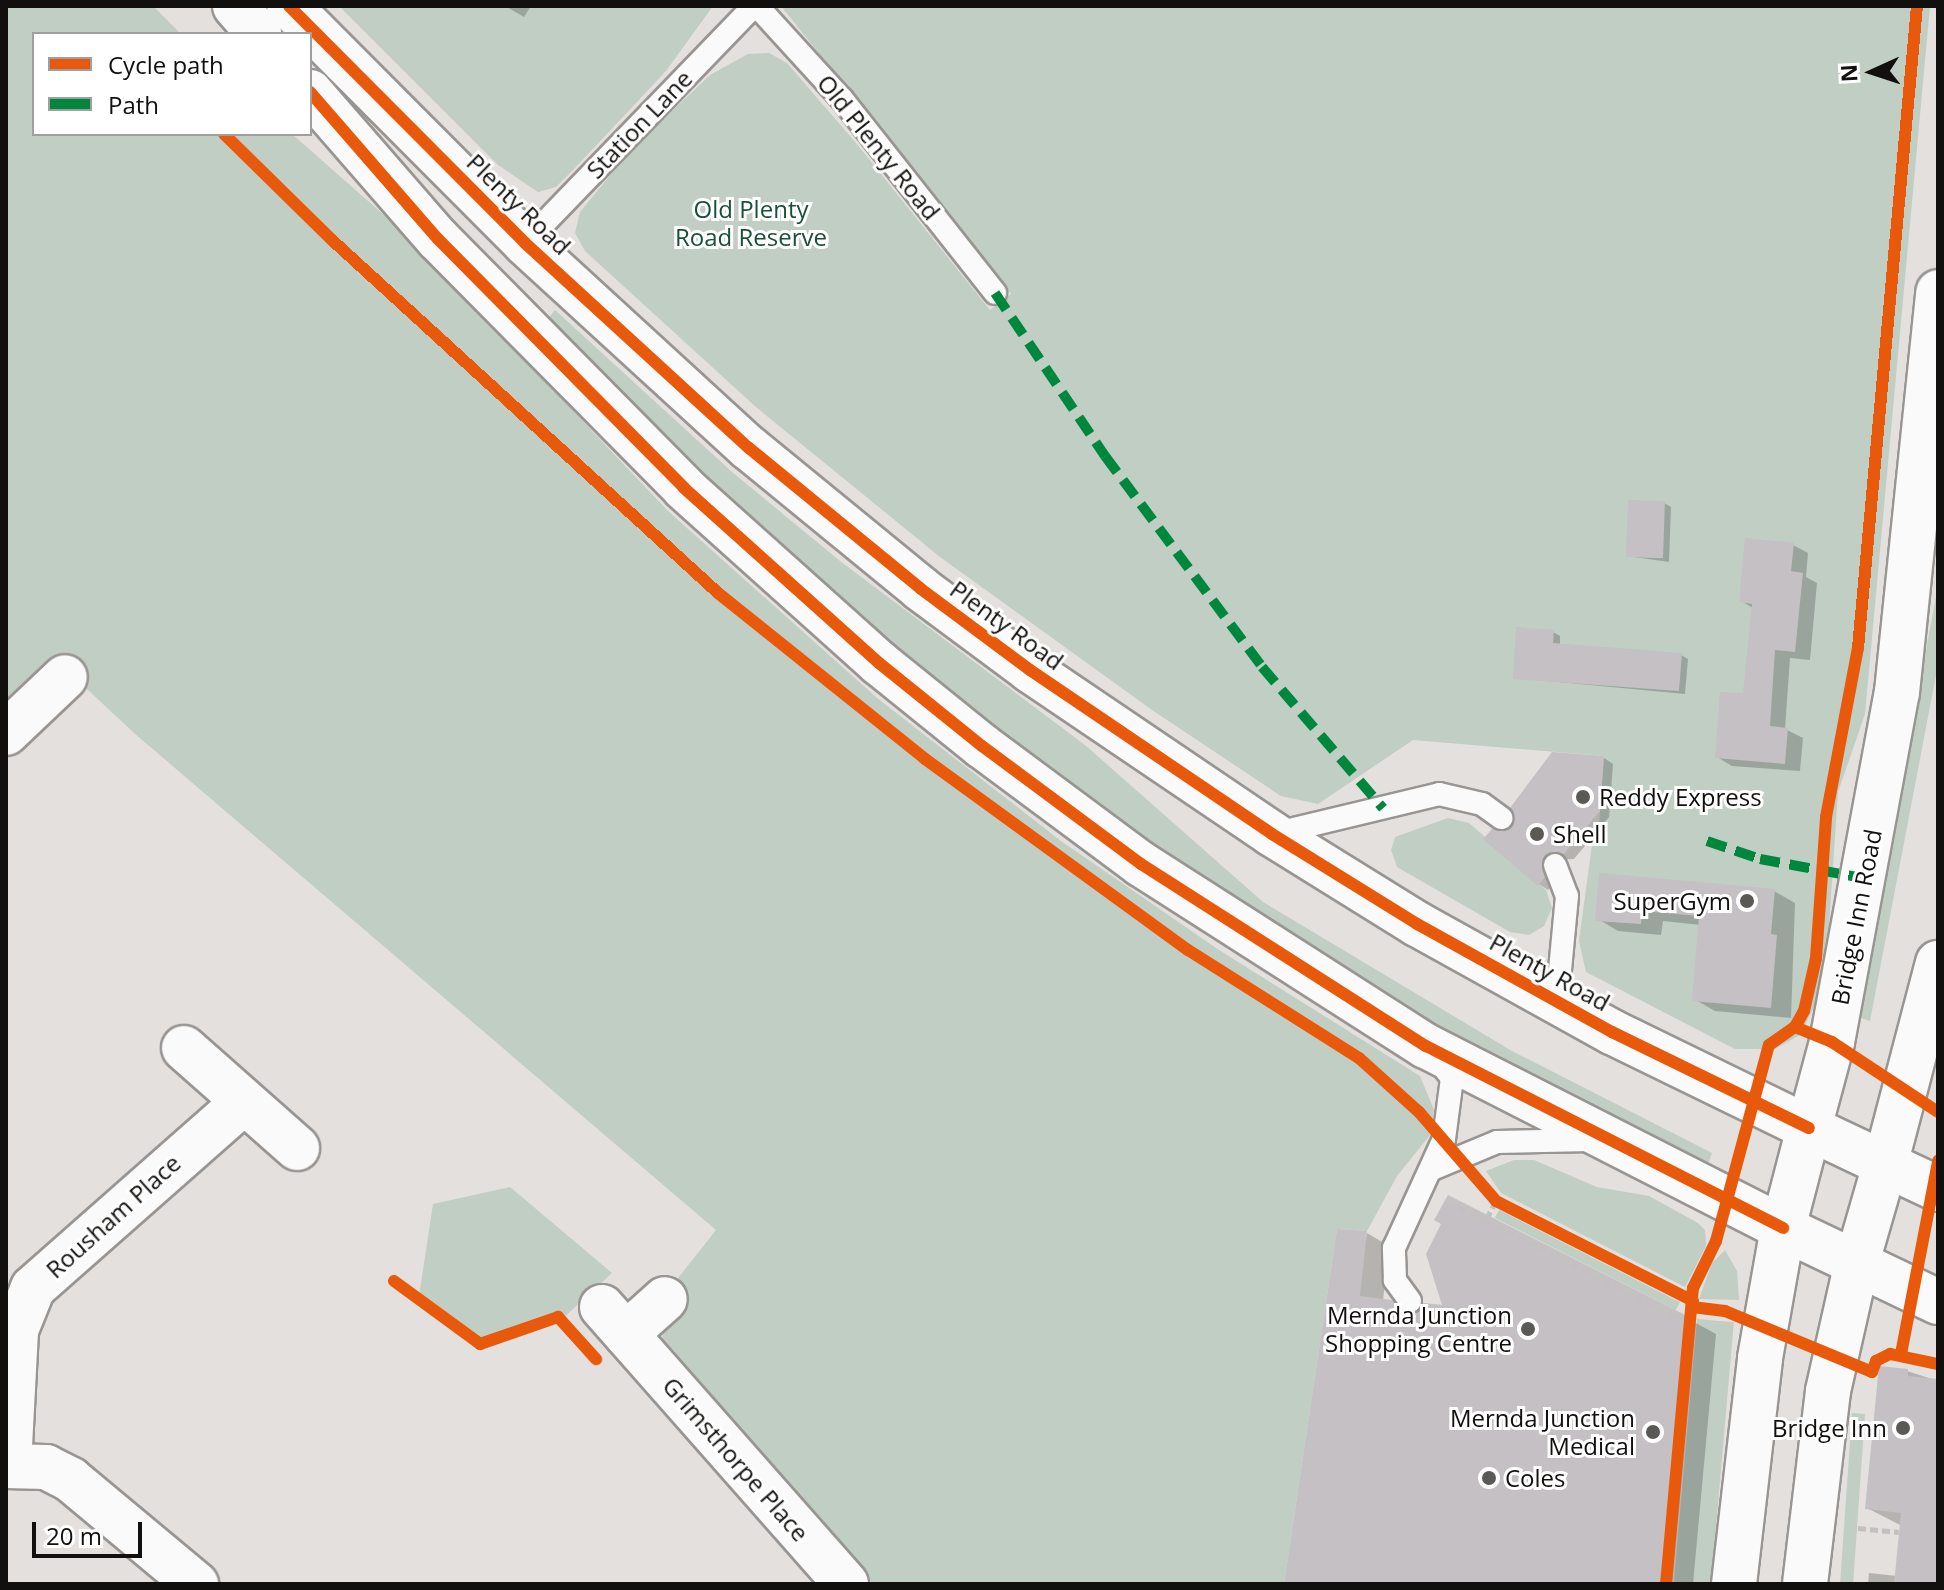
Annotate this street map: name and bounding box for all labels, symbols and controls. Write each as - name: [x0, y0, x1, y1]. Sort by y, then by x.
- legend: [32, 32, 312, 136]
- north arrow: [1832, 32, 1912, 112]
- text: Cycle path: [108, 48, 224, 81]
- street label: Station Lane: [580, 64, 698, 184]
- text: N: [1833, 64, 1863, 83]
- street label: Old Plenty Road: [812, 69, 946, 225]
- text: Path: [108, 88, 159, 121]
- street label: Plenty Road: [461, 148, 577, 260]
- park label: Old Plenty Road Reserve: [675, 195, 827, 251]
- street label: Plenty Road: [945, 574, 1069, 676]
- place label: Reddy Express: [1599, 783, 1762, 811]
- marker: Reddy Express: [1574, 788, 1592, 806]
- place label: Shell: [1553, 820, 1606, 848]
- marker: Shell: [1528, 825, 1546, 843]
- street label: Bridge Inn Road: [1825, 827, 1887, 1007]
- place label: SuperGym: [1613, 887, 1731, 915]
- marker: SuperGym: [1738, 892, 1756, 910]
- street label: Plenty Road: [1485, 927, 1615, 1017]
- street label: Rousham Place: [40, 1148, 186, 1284]
- place label: Mernda Junction Shopping Centre: [1325, 1301, 1512, 1357]
- marker: Mernda Junction Shopping Centre: [1519, 1320, 1537, 1338]
- street label: Grimsthorpe Place: [657, 1371, 815, 1547]
- place label: Mernda Junction Medical: [1450, 1404, 1635, 1460]
- place label: Bridge Inn: [1772, 1414, 1887, 1442]
- marker: Bridge Inn: [1894, 1419, 1912, 1437]
- marker: Mernda Junction Medical: [1642, 1421, 1664, 1443]
- place label: Coles: [1505, 1464, 1566, 1492]
- marker: Coles: [1480, 1469, 1498, 1487]
- scale bar: [36, 1506, 146, 1556]
- text: 20 m: [46, 1519, 102, 1552]

